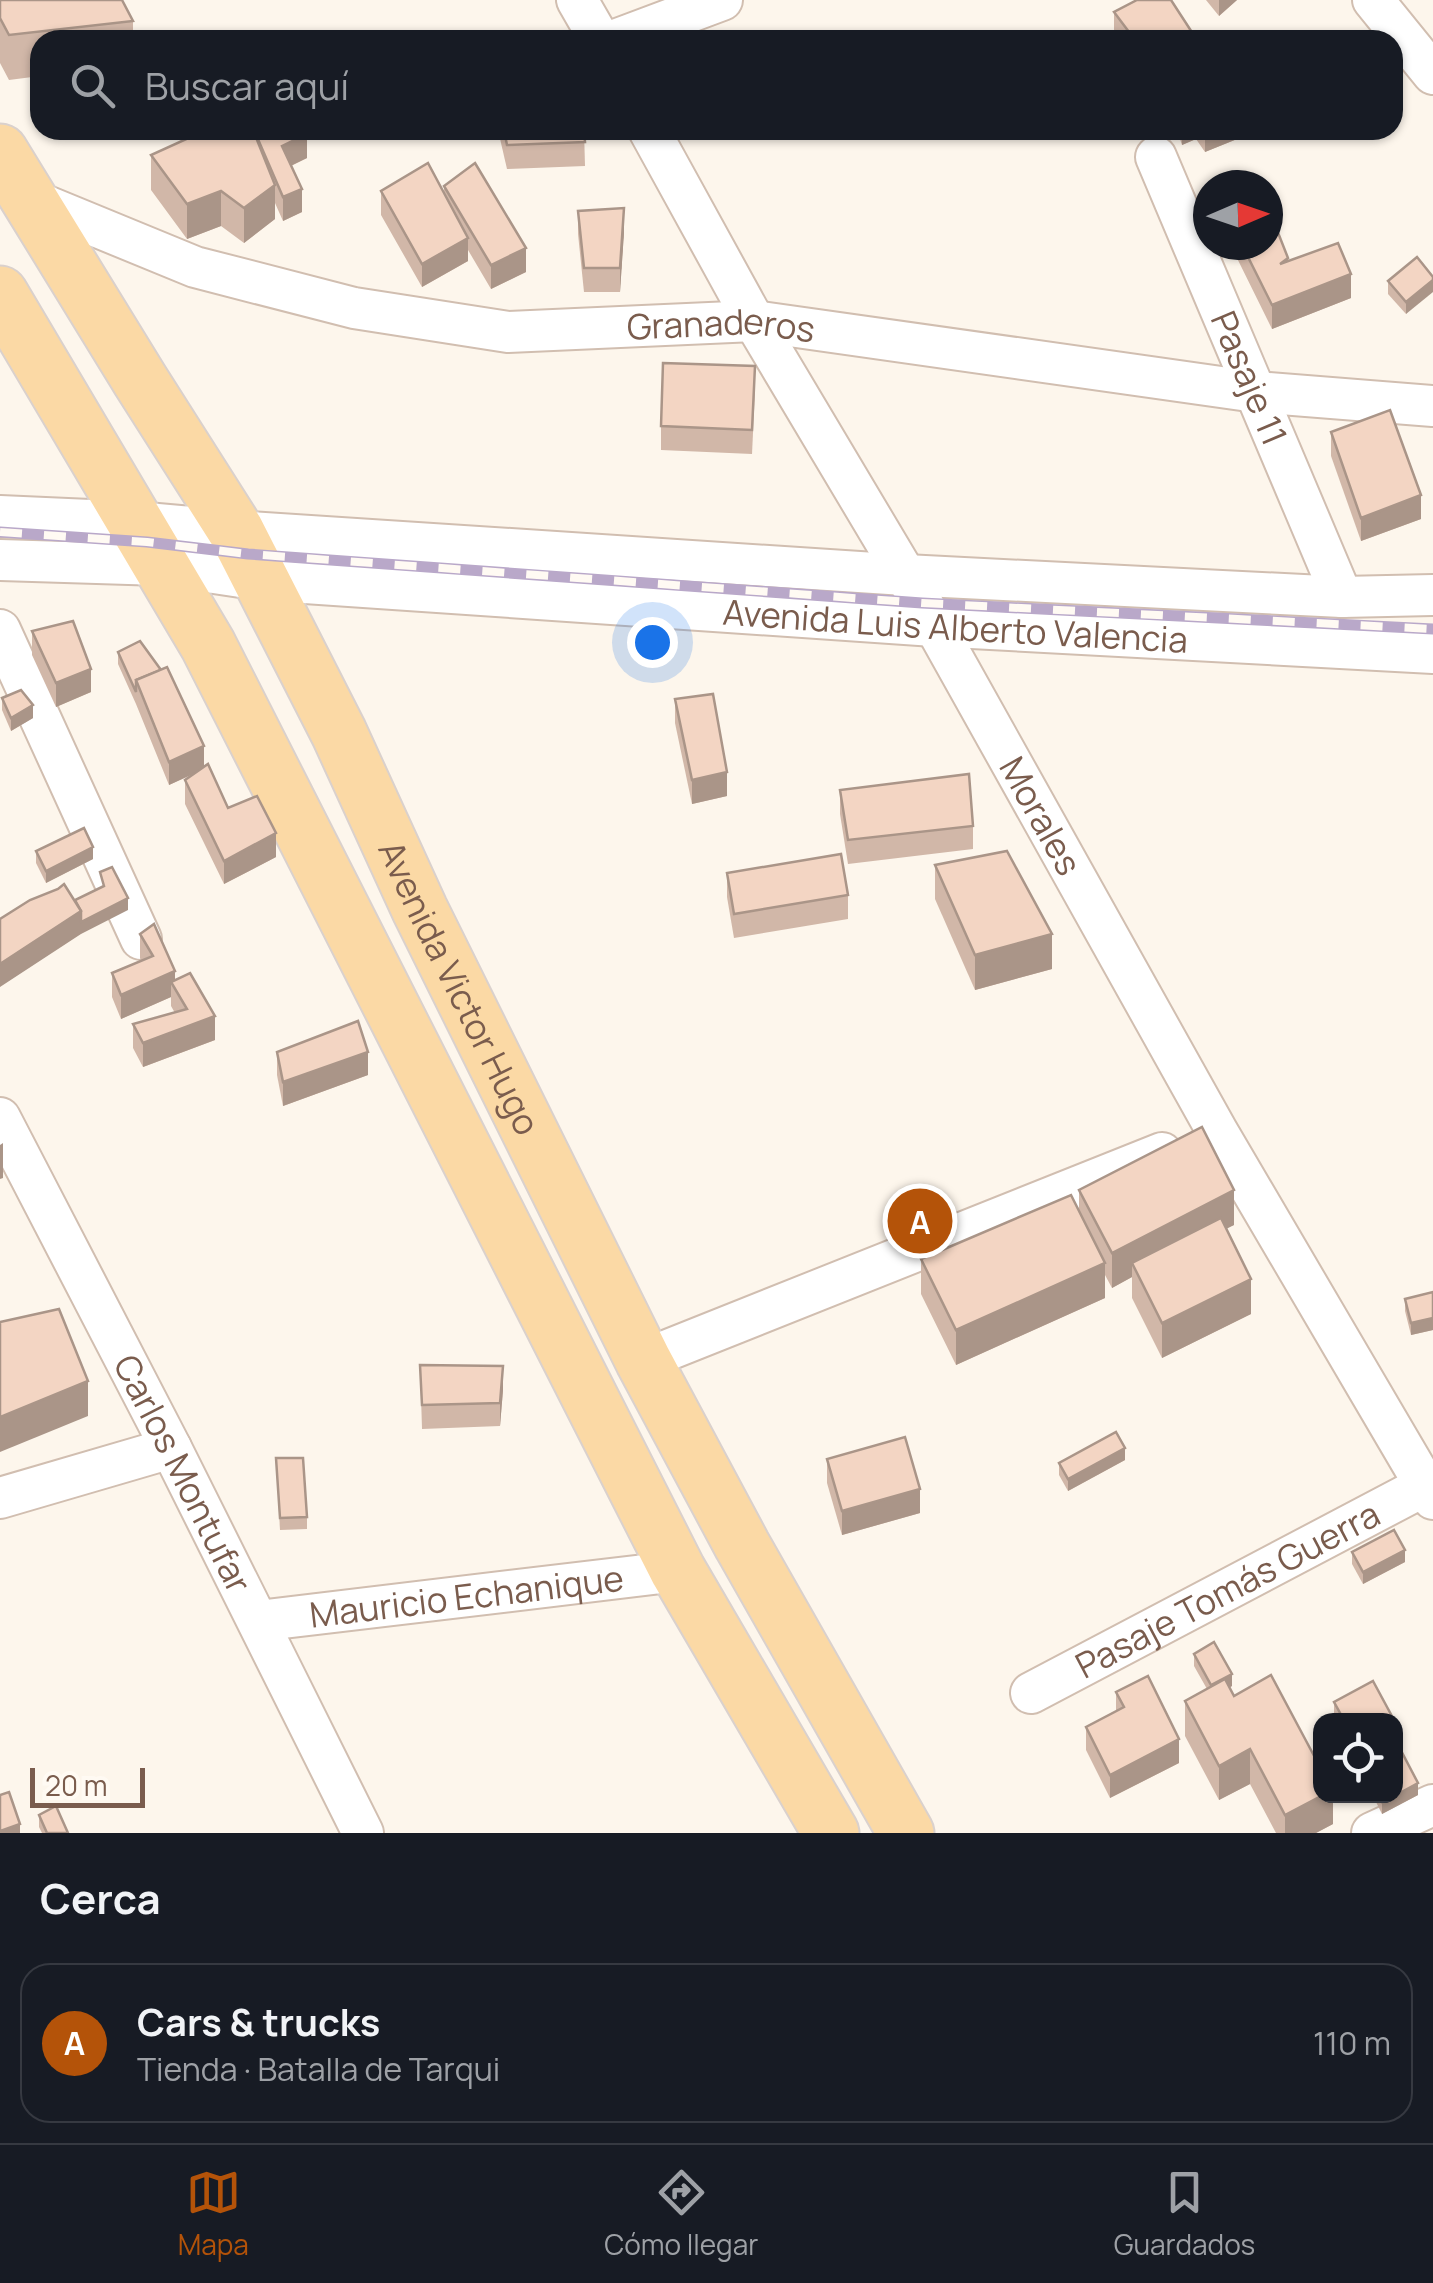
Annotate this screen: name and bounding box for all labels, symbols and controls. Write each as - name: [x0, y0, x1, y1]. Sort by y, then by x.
- search box: [30, 30, 1403, 140]
- icon: search: [65, 58, 120, 113]
- text: Buscar aquí: [145, 59, 349, 111]
- north arrow: [1193, 170, 1283, 260]
- street label: Granaderos: [626, 296, 818, 353]
- street label: Pasaje 11: [1200, 304, 1299, 452]
- street label: Avenida Luis Alberto Valencia: [721, 588, 1189, 664]
- your location: [627, 617, 678, 668]
- street label: Morales: [989, 748, 1093, 884]
- street label: Avenida Victor Hugo: [367, 833, 552, 1143]
- pin: A: [888, 1184, 952, 1258]
- street label: Carlos Montufar: [103, 1346, 263, 1601]
- street label: Pasaje Tomás Guerra: [1067, 1490, 1388, 1689]
- street label: Mauricio Echanique: [307, 1554, 626, 1639]
- map controls: [1313, 1713, 1403, 1803]
- button: locate: [1313, 1713, 1403, 1803]
- scale bar: [30, 1763, 145, 1808]
- text: 20 m: [45, 1766, 107, 1804]
- text: Cerca: [40, 1869, 161, 1927]
- text: Cars & trucks: [137, 1995, 380, 2047]
- text: A: [64, 2021, 85, 2065]
- text: 110 m: [1313, 2021, 1391, 2065]
- text: Tienda · Batalla de Tarqui: [137, 2047, 500, 2091]
- tab: Mapa: [178, 2165, 249, 2263]
- tab: Cómo llegar: [604, 2165, 758, 2263]
- tab: Guardados: [1114, 2165, 1255, 2263]

